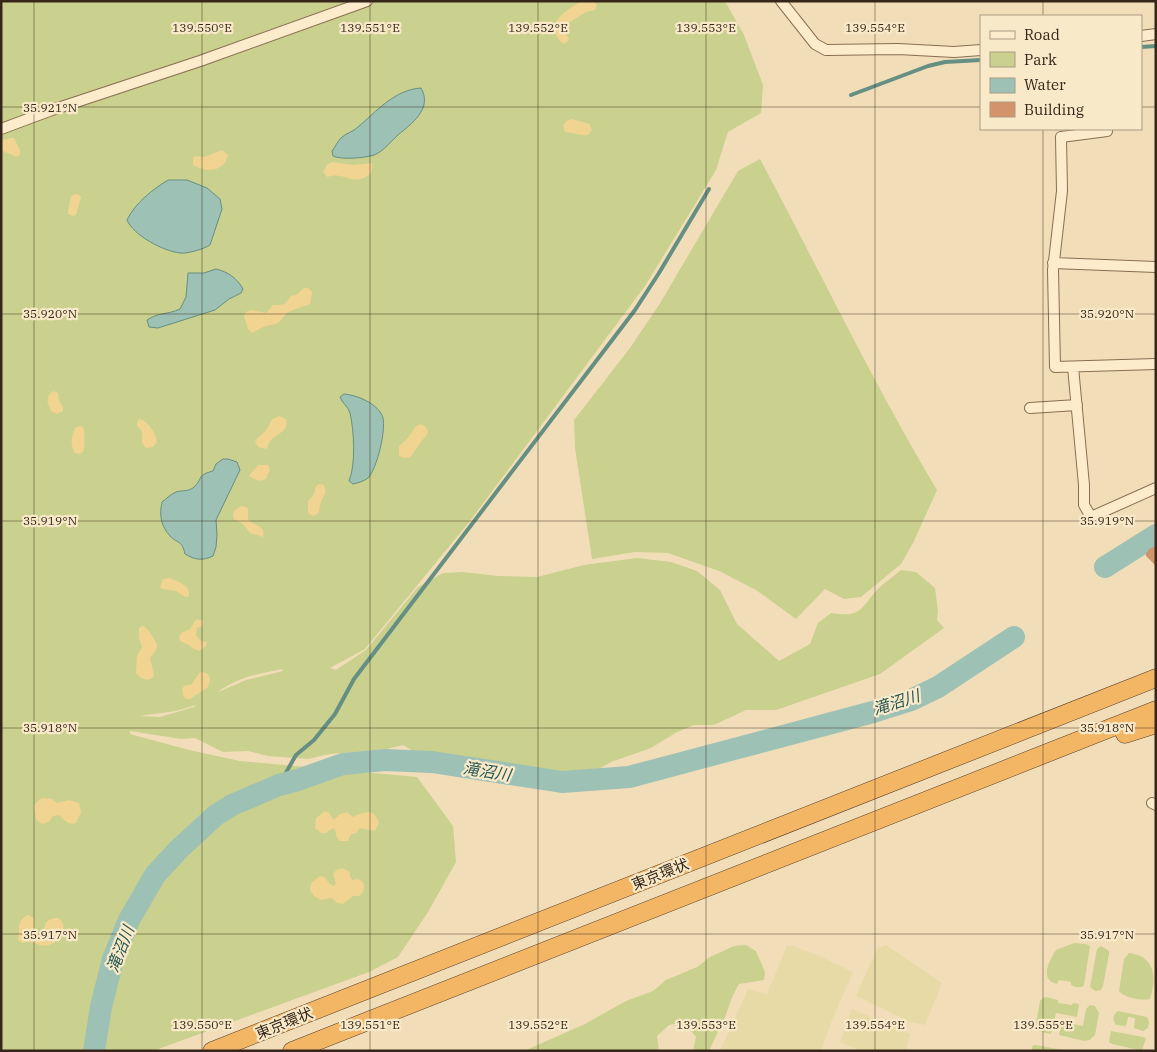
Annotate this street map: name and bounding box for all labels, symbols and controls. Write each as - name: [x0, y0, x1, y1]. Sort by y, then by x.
- legend: [980, 15, 1142, 130]
- text: 139.550°E: [172, 20, 232, 35]
- text: 139.551°E: [340, 20, 400, 35]
- text: 139.552°E: [508, 20, 568, 35]
- text: 139.553°E: [676, 20, 736, 35]
- text: 139.554°E: [845, 20, 905, 35]
- text: Road: [1024, 25, 1060, 44]
- text: Park: [1024, 50, 1057, 69]
- text: Water: [1024, 75, 1066, 94]
- text: 35.921°N: [23, 100, 77, 115]
- text: Building: [1024, 100, 1084, 119]
- text: 35.920°N: [23, 306, 77, 321]
- text: 35.920°N: [1080, 306, 1134, 321]
- text: 35.919°N: [23, 513, 77, 528]
- text: 35.919°N: [1080, 513, 1134, 528]
- water label: 滝沼川: [870, 684, 924, 719]
- text: 35.918°N: [23, 720, 77, 735]
- text: 35.918°N: [1080, 720, 1134, 735]
- water label: 滝沼川: [462, 757, 514, 785]
- street label: 東京環状: [629, 854, 691, 894]
- water label: 滝沼川: [102, 921, 139, 975]
- text: 35.917°N: [23, 927, 77, 942]
- text: 35.917°N: [1080, 927, 1134, 942]
- street label: 東京環状: [253, 1003, 315, 1043]
- text: 139.550°E: [172, 1017, 232, 1032]
- text: 139.551°E: [340, 1017, 400, 1032]
- text: 139.552°E: [508, 1017, 568, 1032]
- text: 139.553°E: [676, 1017, 736, 1032]
- text: 139.554°E: [845, 1017, 905, 1032]
- text: 139.555°E: [1013, 1017, 1073, 1032]

